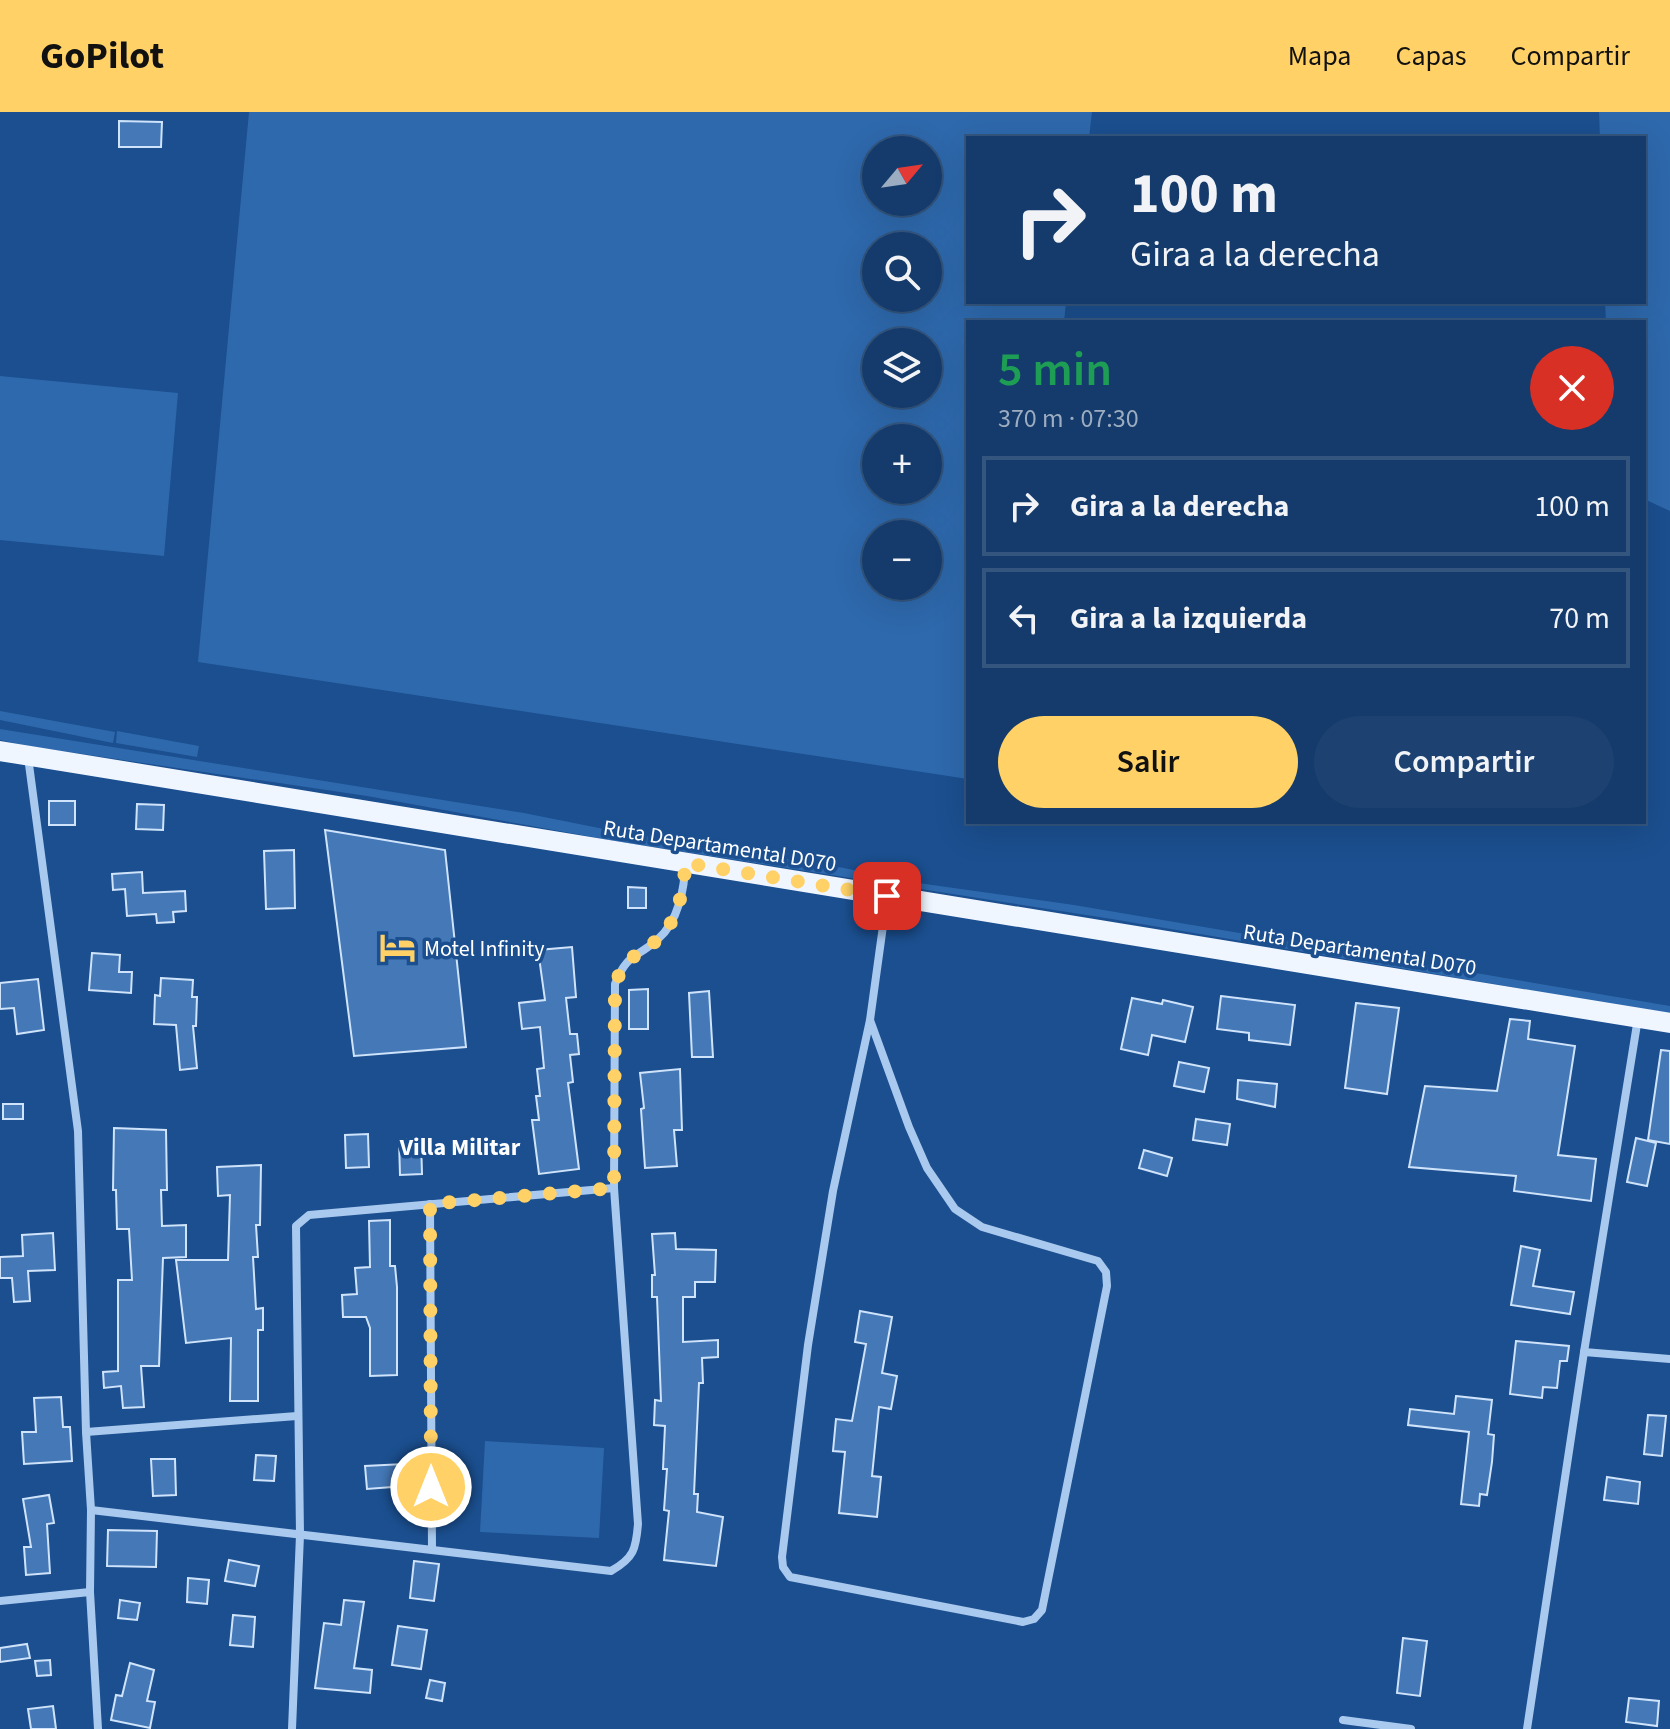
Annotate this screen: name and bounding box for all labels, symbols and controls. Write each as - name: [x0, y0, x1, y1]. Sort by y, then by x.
- text: GoPilot: [40, 29, 164, 83]
- text: Mapa: [1288, 36, 1351, 76]
- text: Capas: [1395, 36, 1467, 76]
- text: Compartir: [1511, 36, 1630, 76]
- north arrow: [862, 136, 942, 216]
- map controls: [862, 136, 942, 600]
- text: 100 m: [1130, 155, 1278, 234]
- icon: right: [998, 168, 1102, 272]
- text: Gira a la derecha: [1130, 229, 1380, 280]
- button: search: [862, 232, 942, 312]
- button: layers: [862, 328, 942, 408]
- text: 5 min: [998, 336, 1112, 404]
- button: close: [1530, 346, 1614, 430]
- text: 370 m · 07:30: [998, 400, 1139, 437]
- button: +: [862, 424, 942, 504]
- icon: right: [1002, 484, 1046, 528]
- text: Gira a la derecha: [1070, 485, 1289, 528]
- text: 100 m: [1534, 485, 1610, 528]
- button: −: [862, 520, 942, 600]
- icon: left: [1002, 596, 1046, 640]
- text: Gira a la izquierda: [1070, 597, 1307, 640]
- text: 70 m: [1549, 597, 1610, 640]
- button: Salir: [998, 716, 1298, 808]
- button: Compartir: [1314, 716, 1614, 808]
- street label: Ruta Departamental D070: [601, 812, 839, 880]
- pin: [853, 862, 921, 930]
- icon: arrive: [865, 874, 909, 918]
- street label: Ruta Departamental D070: [1241, 916, 1479, 984]
- hotel icon: Motel Infinity: [379, 929, 417, 967]
- place label: Motel Infinity: [424, 933, 545, 965]
- district label: Villa Militar: [399, 1130, 521, 1165]
- position arrow: [389, 1445, 473, 1529]

